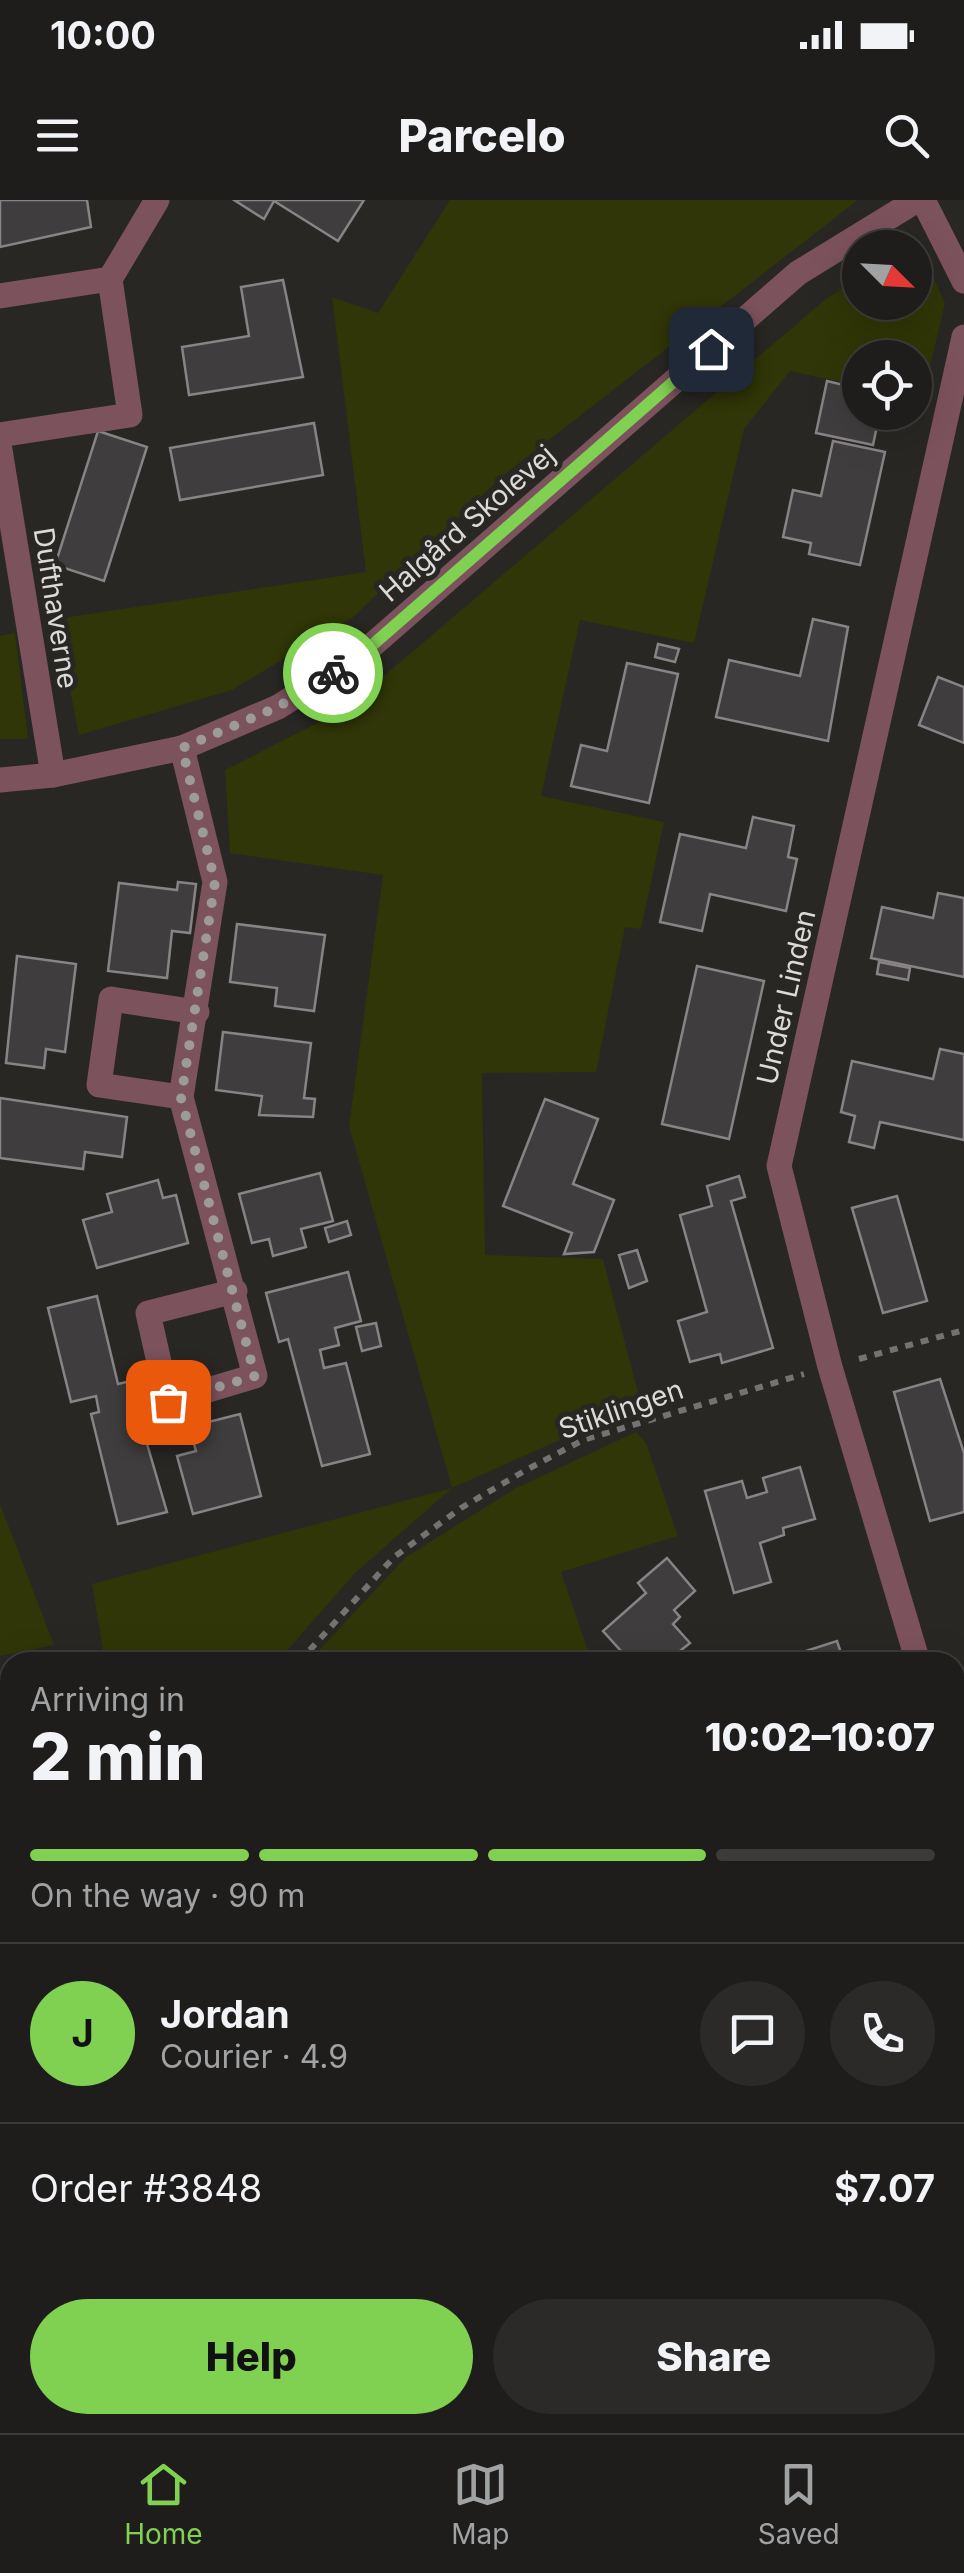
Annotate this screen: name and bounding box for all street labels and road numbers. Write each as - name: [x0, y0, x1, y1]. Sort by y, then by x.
- street label: Halgård Skolevej: [372, 437, 562, 609]
- street label: Dufthaverne: [26, 525, 86, 691]
- street label: Under Linden: [749, 906, 823, 1088]
- street label: Stiklingen: [554, 1372, 688, 1446]

